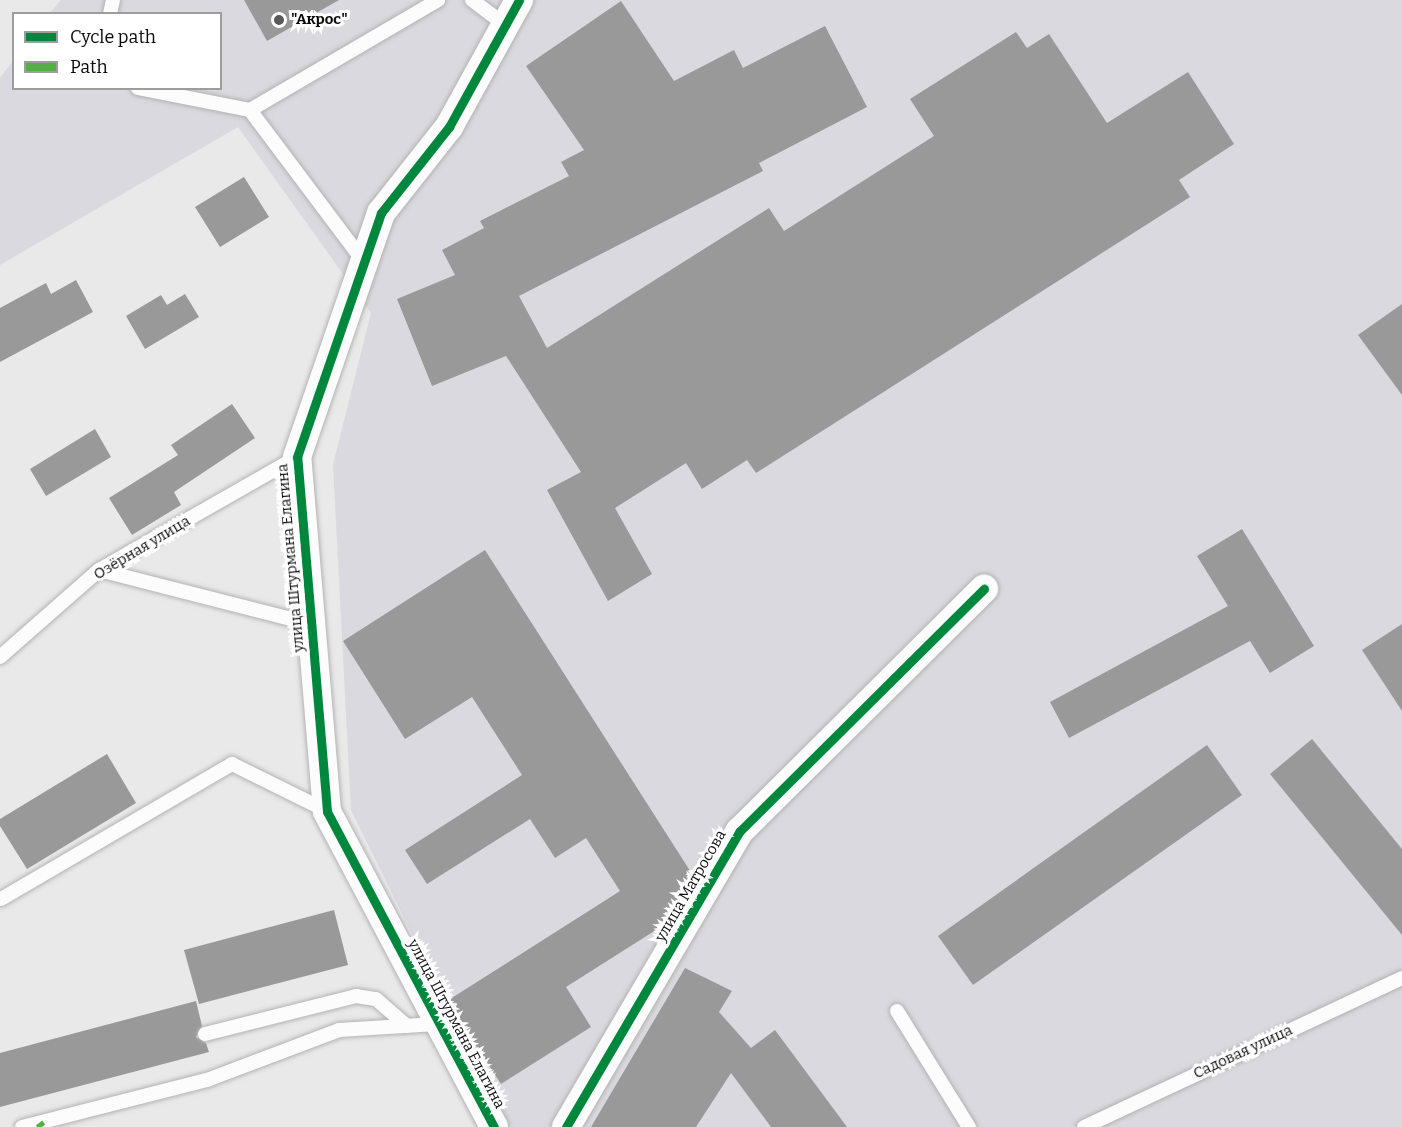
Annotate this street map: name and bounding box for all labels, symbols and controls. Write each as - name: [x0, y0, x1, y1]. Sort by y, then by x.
- place label: "Акрос": [291, 11, 348, 29]
- legend: [12, 12, 222, 90]
- marker: "Акрос": [272, 13, 286, 27]
- text: Cycle path: [70, 26, 156, 48]
- text: Path: [70, 56, 108, 78]
- street label: улица Штурмана Елагина: [274, 463, 308, 653]
- street label: Озёрная улица: [91, 512, 193, 584]
- street label: улица Матросова: [652, 827, 730, 945]
- street label: улица Штурмана Елагина: [404, 936, 508, 1112]
- street label: Садовая улица: [1191, 1021, 1295, 1083]

